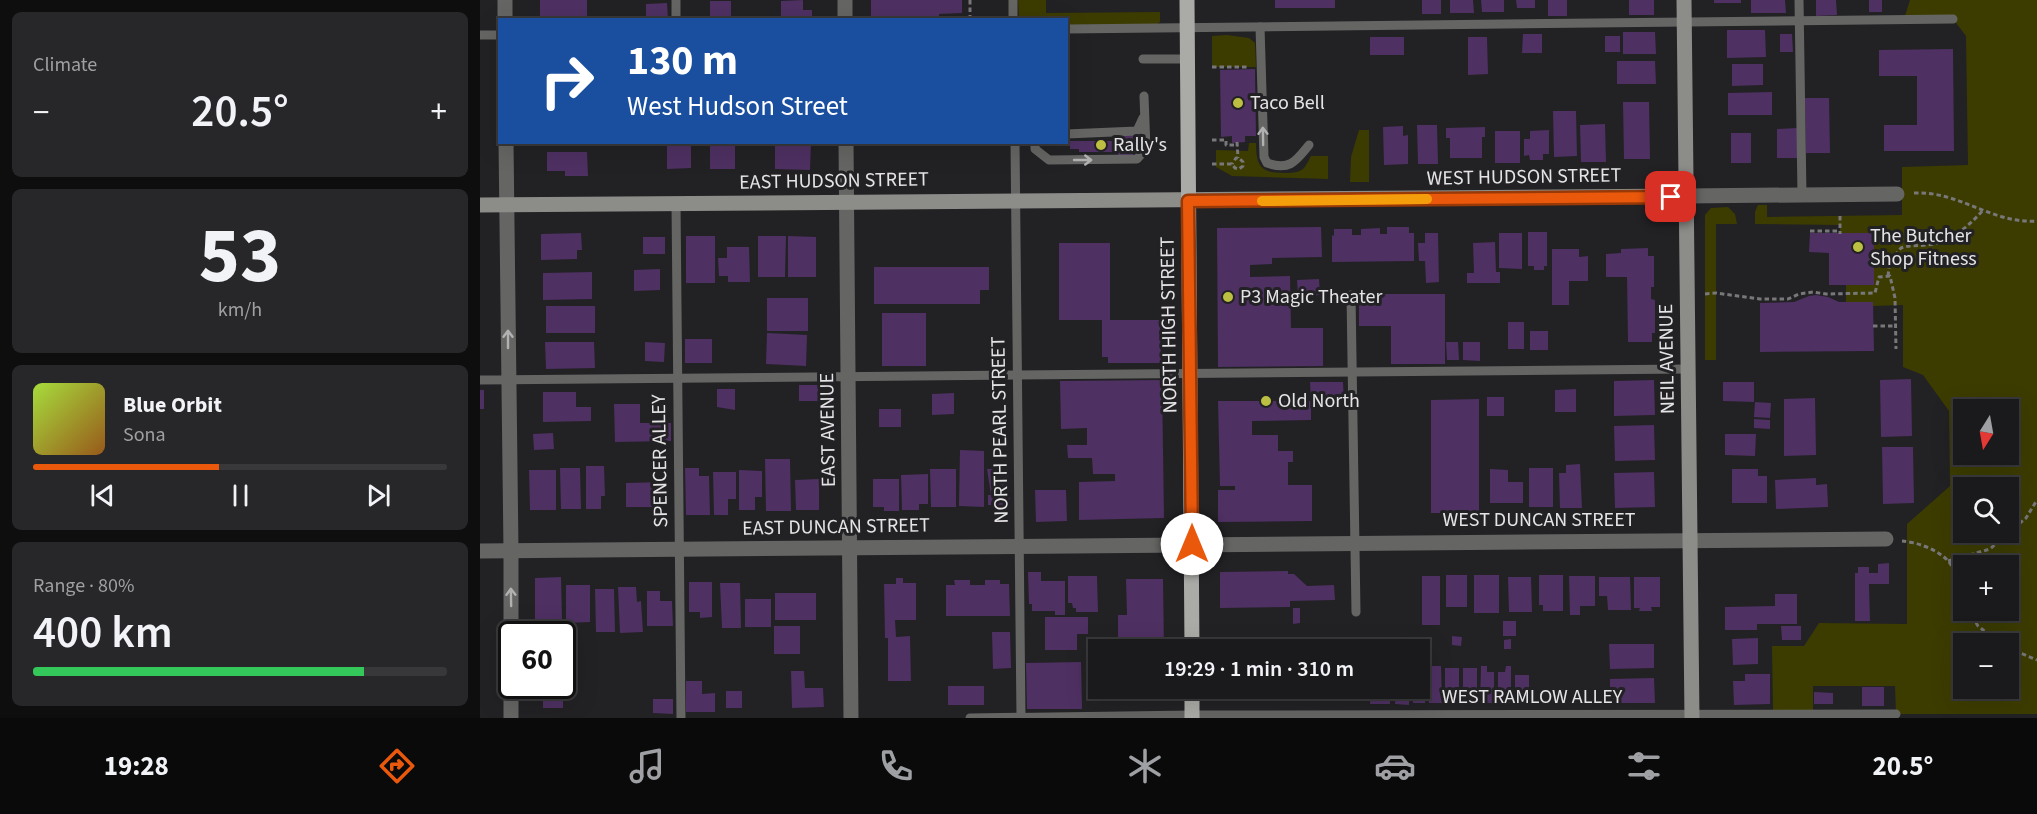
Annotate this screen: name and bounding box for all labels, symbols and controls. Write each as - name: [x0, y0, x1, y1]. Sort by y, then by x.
- text: 130 m: [627, 31, 738, 91]
- icon: right: [528, 42, 606, 120]
- text: Climate: [33, 51, 97, 79]
- text: 20.5°: [191, 80, 289, 144]
- text: West Hudson Street: [627, 87, 848, 126]
- text: −: [33, 89, 49, 136]
- text: +: [431, 89, 447, 136]
- place label: Taco Bell: [1250, 89, 1325, 117]
- marker: Taco Bell: [1231, 96, 1245, 110]
- one-way arrow: [1258, 126, 1269, 146]
- place label: Rally's: [1113, 131, 1167, 159]
- marker: Rally's: [1094, 138, 1108, 152]
- one-way arrow: [1073, 154, 1093, 165]
- street label: WEST HUDSON STREET: [1426, 161, 1622, 193]
- street label: EAST HUDSON STREET: [739, 165, 929, 197]
- pin: [1645, 171, 1696, 222]
- icon: arrive: [1654, 180, 1687, 213]
- text: 53: [199, 201, 281, 312]
- place label: The Butcher Shop Fitness: [1870, 222, 1977, 273]
- street label: NORTH HIGH STREET: [1153, 236, 1185, 414]
- marker: The Butcher Shop Fitness: [1851, 240, 1865, 254]
- place label: P3 Magic Theater: [1240, 283, 1382, 311]
- marker: P3 Magic Theater: [1221, 290, 1235, 304]
- text: km/h: [218, 296, 262, 324]
- street label: NEIL AVENUE: [1652, 304, 1682, 414]
- one-way arrow: [502, 329, 514, 349]
- street label: NORTH PEARL STREET: [984, 336, 1016, 524]
- street label: EAST AVENUE: [813, 373, 843, 487]
- place label: Old North: [1278, 387, 1360, 415]
- text: Blue Orbit: [123, 389, 222, 421]
- street label: SPENCER ALLEY: [645, 394, 675, 528]
- marker: Old North: [1259, 394, 1273, 408]
- north arrow: [1953, 399, 2019, 465]
- map controls: [1953, 399, 2019, 699]
- text: Sona: [123, 421, 166, 449]
- button: search: [1953, 477, 2019, 543]
- icon: previous: [86, 479, 119, 512]
- icon: pause: [224, 479, 257, 512]
- icon: next: [362, 479, 395, 512]
- street label: WEST DUNCAN STREET: [1443, 506, 1636, 534]
- street label: EAST DUNCAN STREET: [742, 511, 930, 543]
- position arrow: [1160, 512, 1224, 576]
- button: +: [1953, 555, 2019, 621]
- text: Range · 80%: [33, 572, 134, 600]
- one-way arrow: [505, 587, 517, 607]
- text: 400 km: [33, 601, 173, 665]
- speed limit sign: 60: [498, 621, 576, 699]
- button: −: [1953, 633, 2019, 699]
- text: 19:29 · 1 min · 310 m: [1164, 653, 1354, 685]
- street label: WEST RAMLOW ALLEY: [1442, 683, 1623, 711]
- icon: directions: [376, 745, 418, 787]
- icon: music: [626, 745, 668, 787]
- icon: phone: [875, 745, 917, 787]
- icon: climate: [1124, 745, 1166, 787]
- icon: car: [1374, 745, 1416, 787]
- icon: filters: [1623, 745, 1665, 787]
- text: 19:28: [104, 747, 169, 786]
- text: 20.5°: [1873, 747, 1933, 786]

